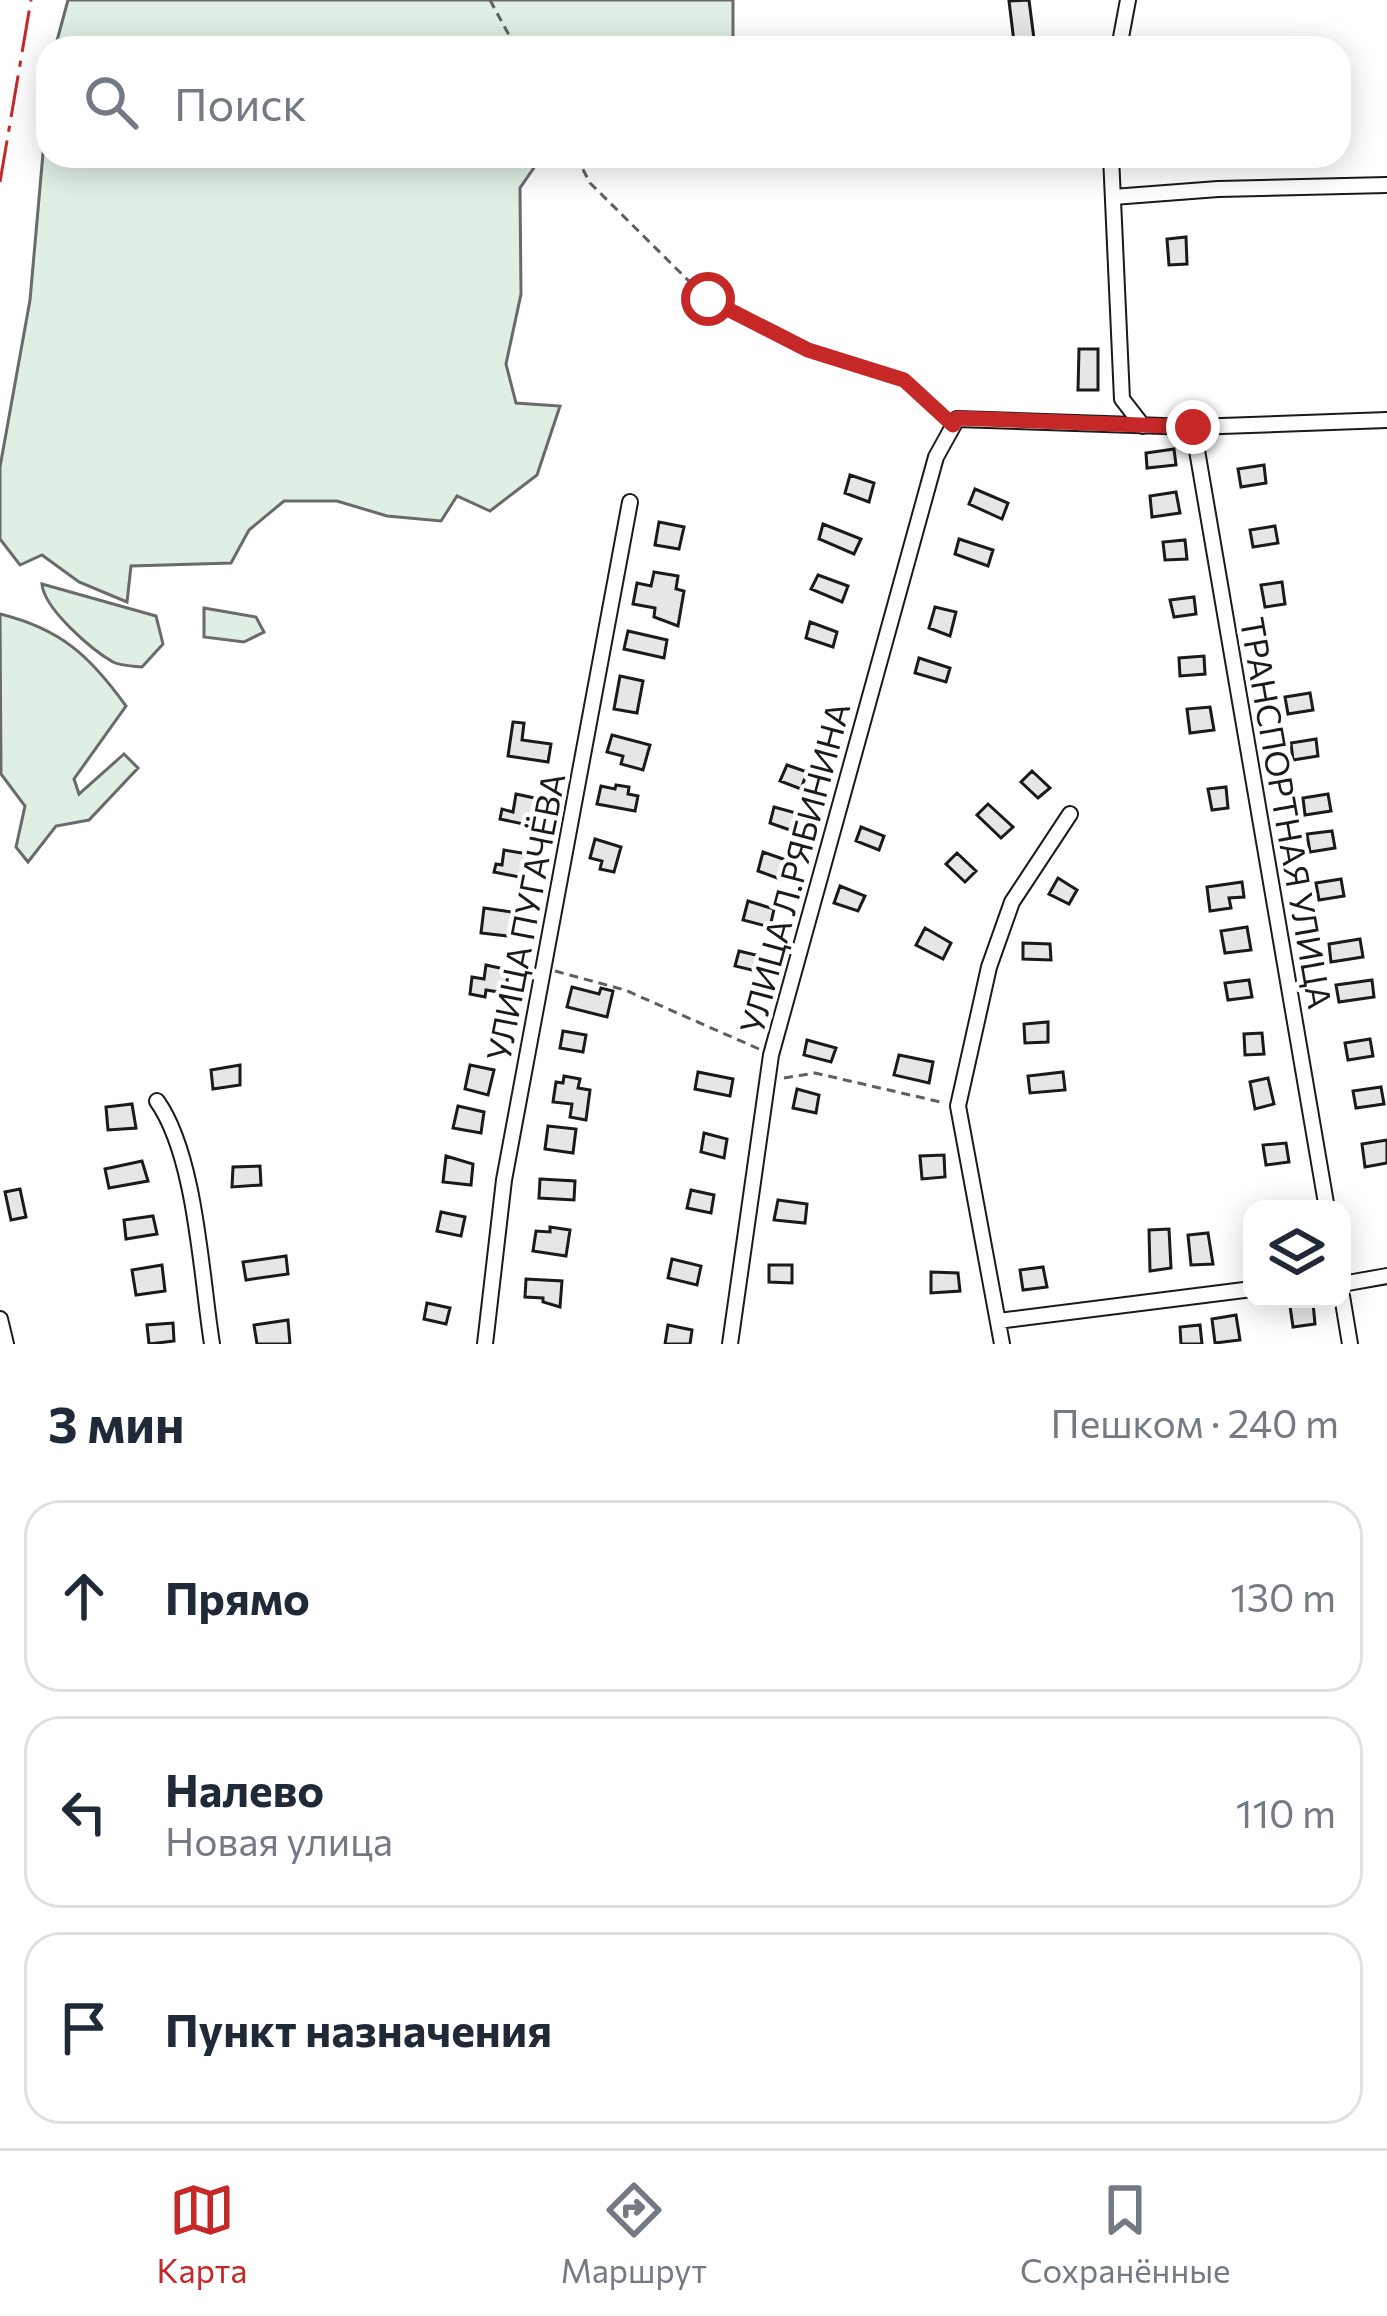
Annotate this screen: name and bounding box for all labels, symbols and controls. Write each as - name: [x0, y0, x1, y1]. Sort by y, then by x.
- search box: [36, 36, 1351, 168]
- icon: search: [78, 69, 144, 135]
- text: Поиск: [174, 75, 307, 130]
- route start: [681, 272, 735, 326]
- route end: [1166, 400, 1220, 454]
- street label: ТРАНСПОРТНАЯ УЛИЦА: [1233, 614, 1342, 1012]
- street label: УЛИЦА Л.РЯБИНИНА: [730, 697, 858, 1038]
- street label: УЛИЦА ПУГАЧЁВА: [476, 769, 573, 1064]
- map controls: [1243, 1200, 1351, 1308]
- button: layers: [1243, 1200, 1351, 1308]
- text: 3 мин: [48, 1391, 184, 1454]
- text: Пешком · 240 m: [1051, 1398, 1339, 1446]
- icon: ahead: [51, 1563, 117, 1629]
- text: Прямо: [165, 1569, 310, 1624]
- text: 130 m: [1230, 1572, 1336, 1620]
- text: Налево: [165, 1761, 324, 1816]
- icon: left: [51, 1779, 117, 1845]
- text: 110 m: [1236, 1788, 1336, 1836]
- text: Новая улица: [165, 1816, 393, 1864]
- icon: arrive: [51, 1995, 117, 2061]
- text: Пункт назначения: [165, 2001, 552, 2056]
- tab: Карта: [156, 2177, 247, 2290]
- tab: Маршрут: [560, 2177, 707, 2290]
- tab: Сохранённые: [1020, 2177, 1231, 2290]

